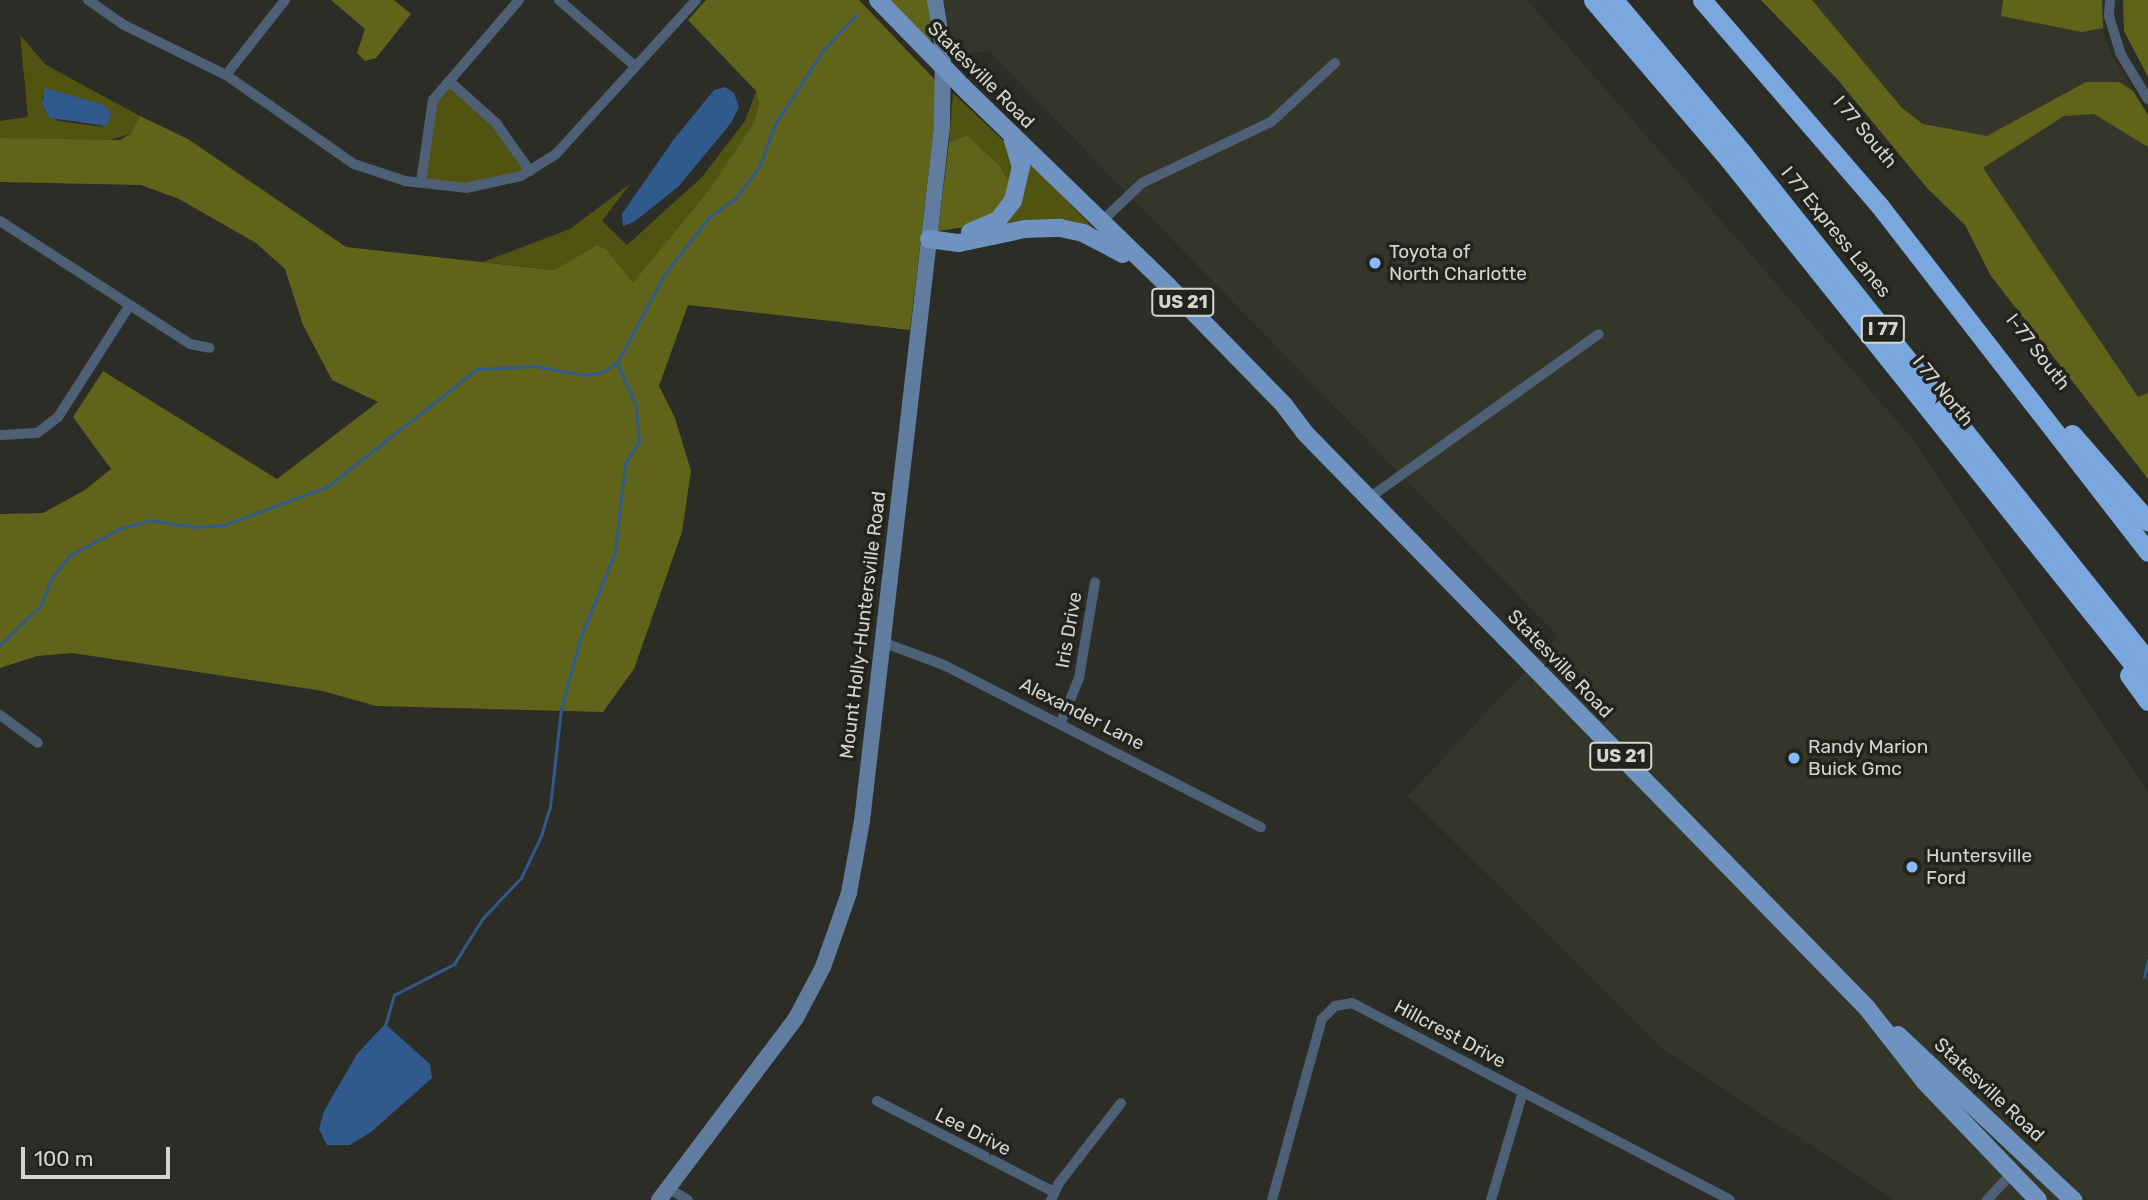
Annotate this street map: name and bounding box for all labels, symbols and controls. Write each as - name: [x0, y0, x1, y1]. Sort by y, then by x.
- street label: Statesville Road: [923, 17, 1039, 133]
- street label: I 77 South: [1828, 91, 1902, 173]
- street label: I 77 Express Lanes: [1776, 162, 1896, 302]
- place label: Toyota of North Charlotte: [1389, 241, 1527, 285]
- marker: Toyota of North Charlotte: [1367, 255, 1383, 271]
- road number: US 21: [1150, 288, 1216, 316]
- street label: I-77 South: [2001, 309, 2075, 395]
- road number: I 77: [1860, 314, 1906, 344]
- street label: I 77 North: [1908, 351, 1978, 431]
- street label: Mount Holly-Huntersville Road: [835, 490, 891, 760]
- street label: Iris Drive: [1051, 590, 1087, 670]
- street label: Statesville Road: [1503, 605, 1617, 723]
- street label: Alexander Lane: [1016, 673, 1148, 755]
- place label: Randy Marion Buick Gmc: [1808, 736, 1929, 780]
- road number: US 21: [1588, 742, 1654, 770]
- marker: Randy Marion Buick Gmc: [1786, 750, 1802, 766]
- place label: Huntersville Ford: [1926, 845, 2032, 889]
- marker: Huntersville Ford: [1904, 859, 1920, 875]
- street label: Hillcrest Drive: [1390, 995, 1510, 1073]
- street label: Statesville Road: [1929, 1033, 2049, 1147]
- street label: Lee Drive: [931, 1103, 1015, 1161]
- scale bar: [24, 1134, 173, 1178]
- text: 100 m: [34, 1146, 93, 1171]

